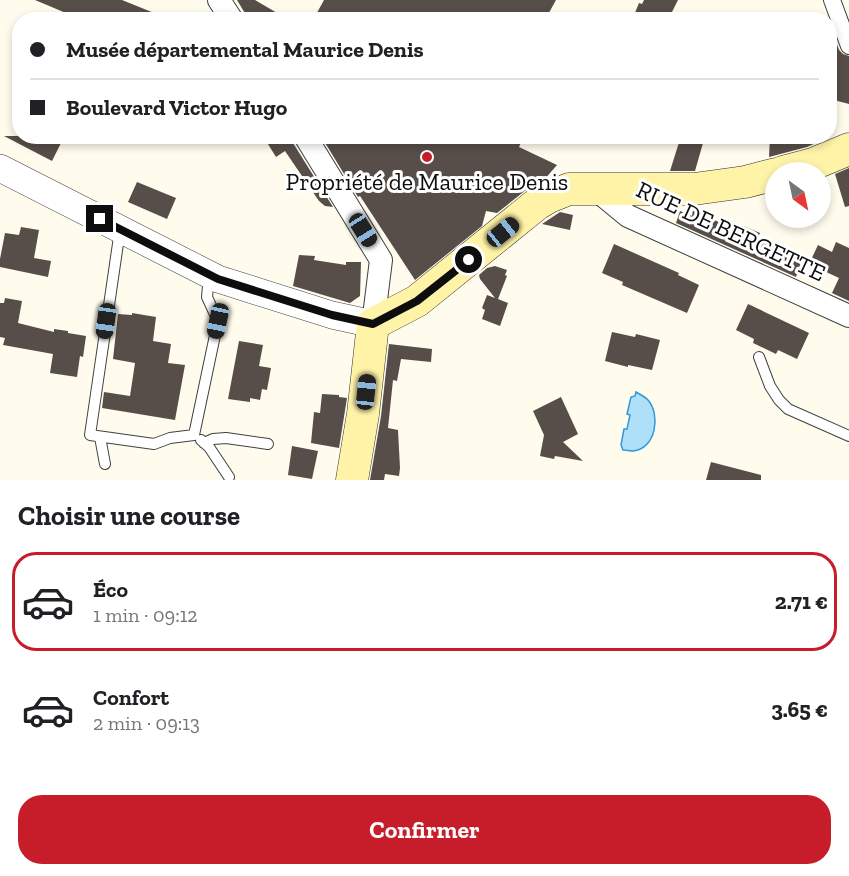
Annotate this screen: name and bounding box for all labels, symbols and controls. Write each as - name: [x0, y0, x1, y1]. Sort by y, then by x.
- text: Musée départemental Maurice Denis: [66, 36, 424, 63]
- text: Boulevard Victor Hugo: [66, 94, 287, 121]
- marker: Propriété de Maurice Denis: [420, 150, 434, 164]
- north arrow: [765, 162, 831, 228]
- map controls: [765, 162, 831, 228]
- place label: Propriété de Maurice Denis: [286, 167, 568, 196]
- street label: RUE DE BERGETTE: [632, 174, 830, 288]
- route end: [86, 205, 113, 232]
- car: [346, 210, 380, 250]
- car: [483, 214, 523, 250]
- route start: [455, 246, 482, 273]
- car: [95, 302, 117, 340]
- car: [205, 302, 231, 340]
- car: [355, 373, 377, 411]
- text: Choisir une course: [18, 500, 240, 532]
- icon: car: [21, 575, 75, 629]
- text: Éco: [93, 576, 128, 603]
- text: 2.71 €: [775, 588, 828, 615]
- text: 1 min · 09:12: [93, 603, 198, 627]
- icon: car: [21, 683, 75, 737]
- text: Confort: [93, 684, 169, 711]
- text: 3.65 €: [771, 696, 828, 723]
- text: 2 min · 09:13: [93, 711, 200, 735]
- button: Confirmer: [18, 795, 831, 864]

